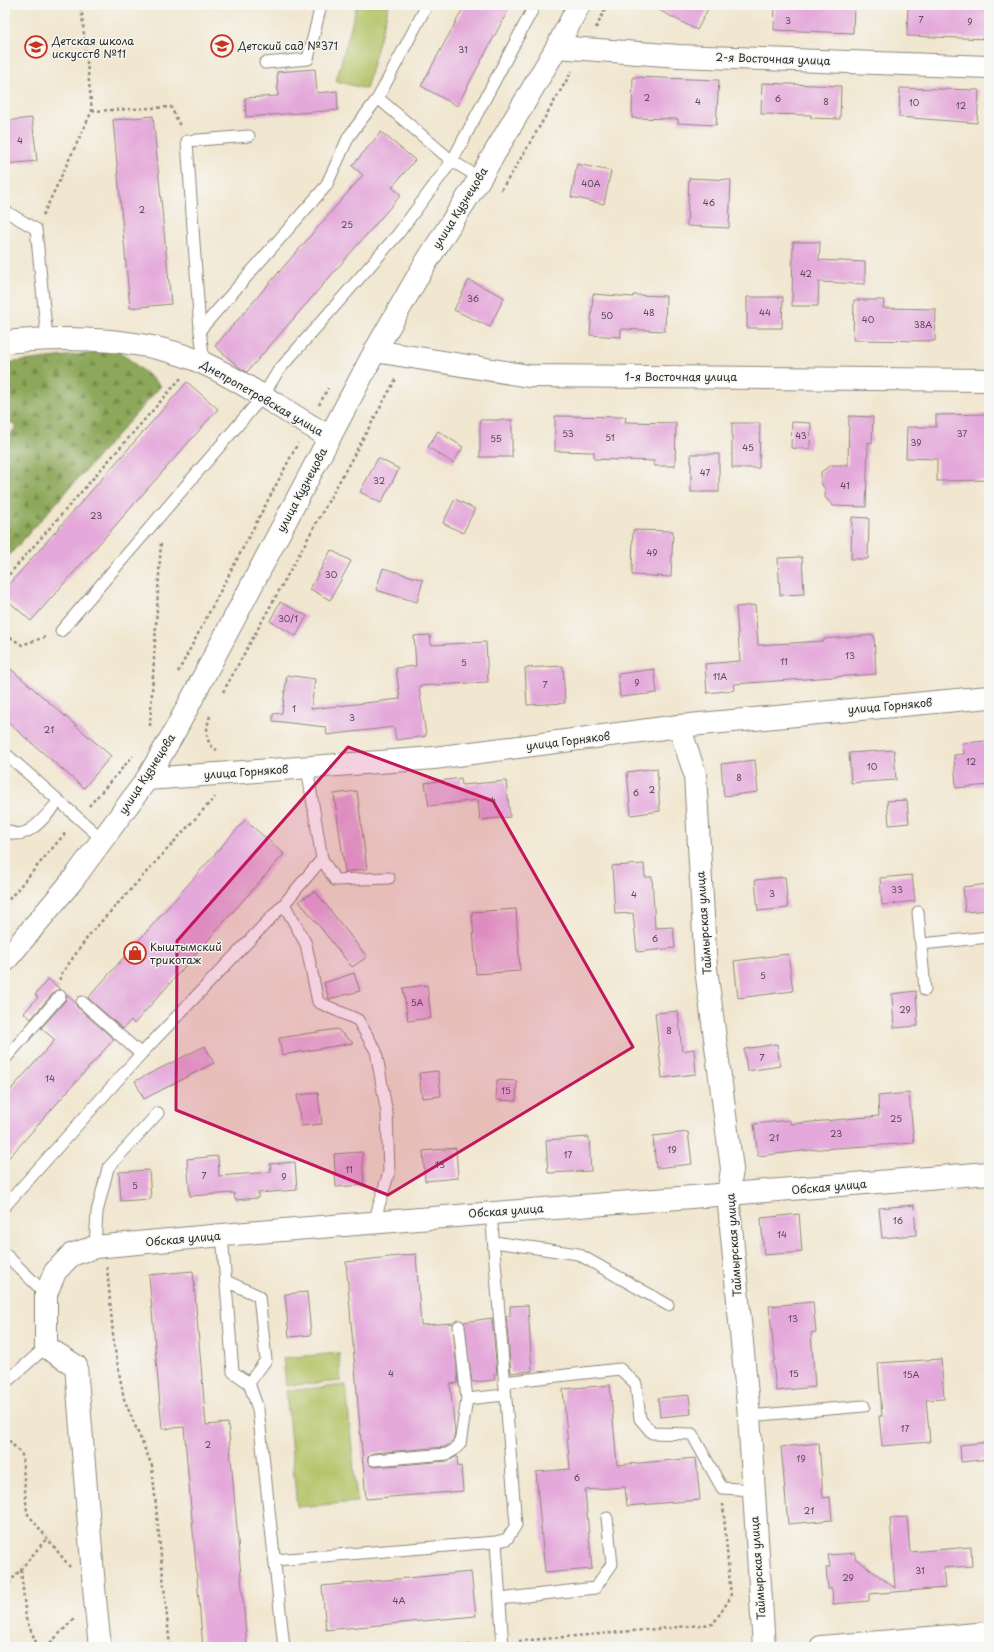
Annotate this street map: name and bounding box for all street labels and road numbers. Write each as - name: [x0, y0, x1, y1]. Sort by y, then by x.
- street label: 2-я Восточная улица: [715, 48, 831, 69]
- street label: улица Кузнецова: [428, 164, 492, 252]
- street label: Днепропетровская улица: [197, 355, 327, 440]
- street label: 1-я Восточная улица: [625, 368, 737, 385]
- street label: улица Кузнецова: [272, 444, 331, 535]
- street label: улица Горняков: [847, 693, 933, 718]
- street label: улица Горняков: [525, 727, 611, 754]
- street label: улица Кузнецова: [114, 730, 179, 818]
- street label: улица Горняков: [203, 760, 289, 783]
- street label: Таймырская улица: [691, 871, 716, 975]
- street label: Обская улица: [791, 1175, 867, 1198]
- street label: Таймырская улица: [721, 1193, 746, 1297]
- street label: Обская улица: [468, 1199, 544, 1222]
- street label: Обская улица: [145, 1227, 221, 1250]
- street label: Таймырская улица: [745, 1516, 770, 1620]

